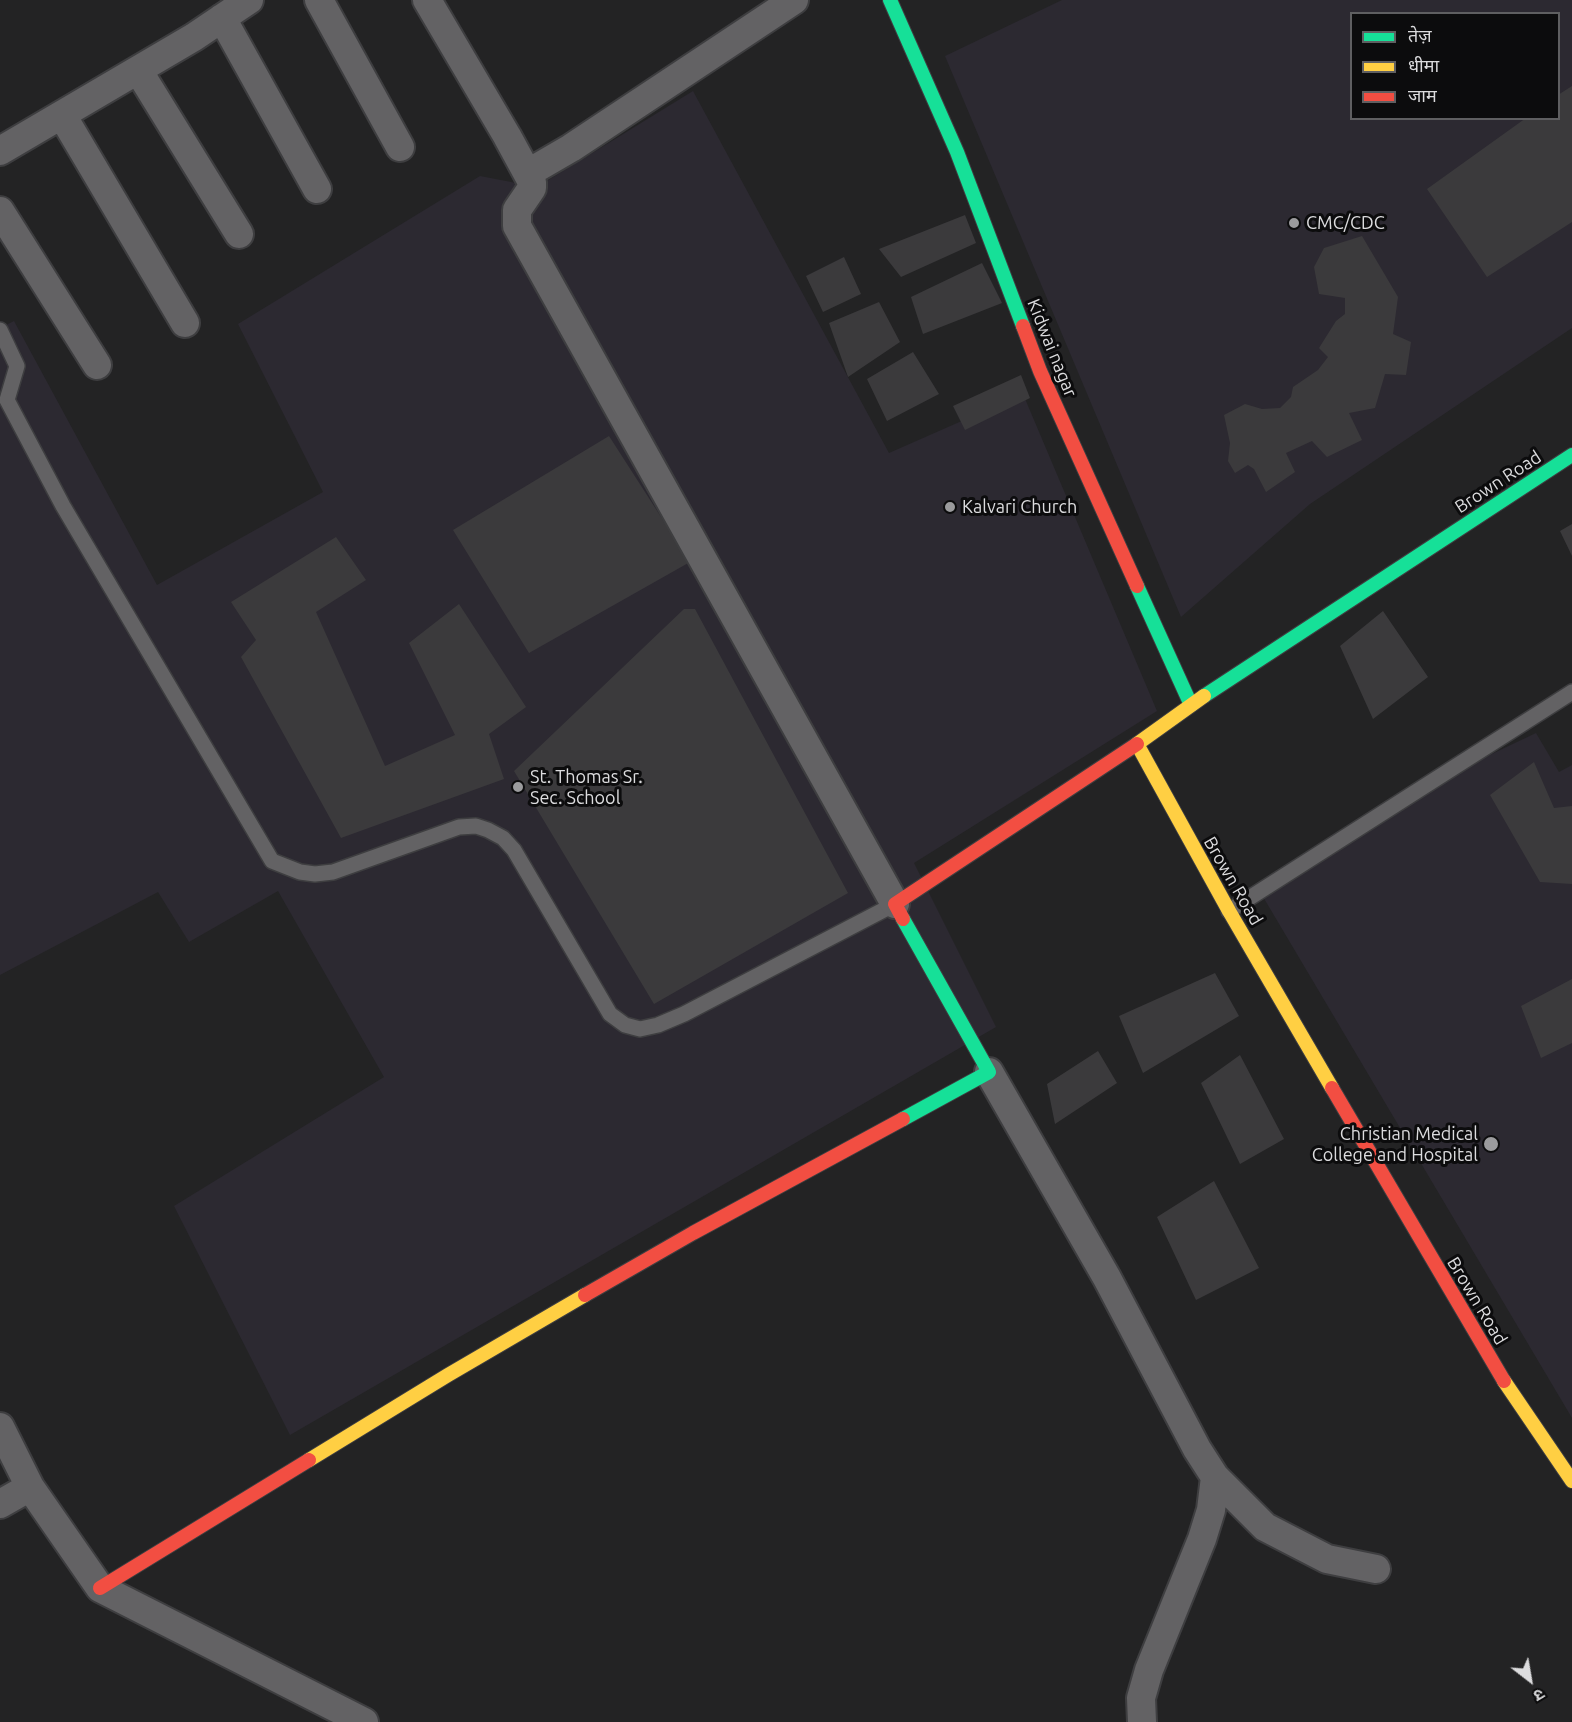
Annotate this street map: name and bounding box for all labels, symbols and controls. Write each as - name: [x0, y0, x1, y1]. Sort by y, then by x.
- legend: [1350, 12, 1560, 120]
- text: तेज़: [1408, 25, 1432, 45]
- text: धीमा: [1408, 55, 1439, 75]
- text: जाम: [1408, 85, 1437, 105]
- place label: CMC/CDC: [1306, 212, 1385, 234]
- marker: CMC/CDC: [1287, 216, 1301, 230]
- street label: Kidwai nagar: [1023, 296, 1081, 400]
- street label: Brown Road: [1451, 446, 1545, 518]
- place label: Kalvari Church: [962, 496, 1077, 518]
- marker: Kalvari Church: [943, 500, 957, 514]
- place label: St. Thomas Sr. Sec. School: [530, 766, 643, 808]
- marker: St. Thomas Sr. Sec. School: [511, 780, 525, 794]
- street label: Brown Road: [1199, 833, 1267, 929]
- place label: Christian Medical College and Hospital: [1312, 1123, 1478, 1166]
- marker: Christian Medical College and Hospital: [1482, 1135, 1500, 1153]
- street label: Brown Road: [1442, 1253, 1512, 1349]
- north arrow: [1500, 1650, 1560, 1710]
- text: उ: [1531, 1685, 1548, 1706]

